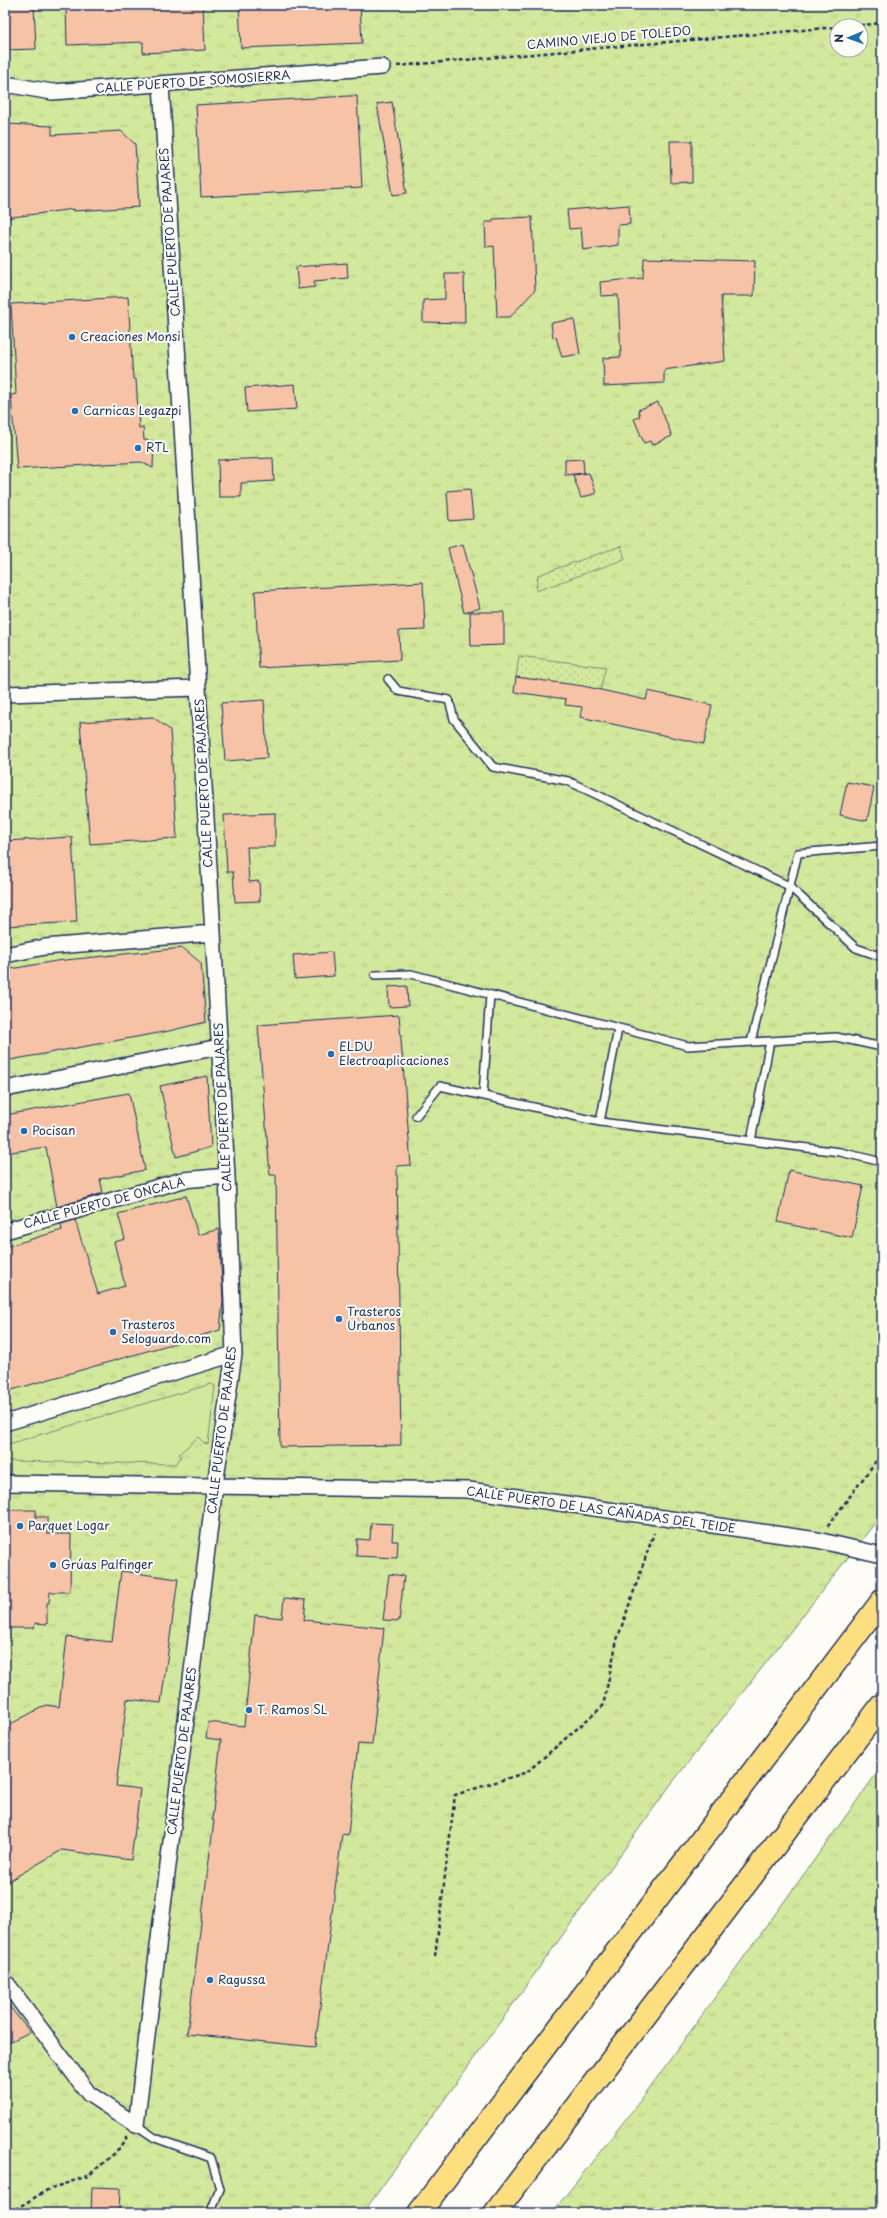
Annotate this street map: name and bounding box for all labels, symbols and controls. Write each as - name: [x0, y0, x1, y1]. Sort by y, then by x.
- north arrow: [829, 18, 869, 58]
- street label: CAMINO VIEJO DE TOLEDO: [526, 21, 692, 53]
- text: N: [830, 33, 847, 43]
- street label: CALLE PUERTO DE SOMOSIERRA: [95, 65, 291, 97]
- street label: CALLE PUERTO DE PAJARES: [154, 147, 184, 317]
- place label: Creaciones Monsi: [80, 327, 181, 345]
- marker: Creaciones Monsi: [67, 332, 77, 342]
- place label: Carnicas Legazpi: [83, 401, 182, 419]
- marker: Carnicas Legazpi: [70, 406, 80, 416]
- place label: RTL: [146, 438, 169, 456]
- marker: RTL: [133, 443, 143, 453]
- street label: CALLE PUERTO DE PAJARES: [190, 698, 216, 868]
- street label: CALLE PUERTO DE PAJARES: [209, 1022, 235, 1192]
- place label: ELDU Electroaplicaciones: [339, 1037, 450, 1069]
- marker: ELDU Electroaplicaciones: [326, 1049, 336, 1059]
- place label: Pocisan: [32, 1121, 75, 1139]
- marker: Pocisan: [19, 1126, 29, 1136]
- street label: CALLE PUERTO DE ONCALA: [21, 1172, 186, 1232]
- place label: Trasteros Urbanos: [347, 1302, 402, 1334]
- marker: Trasteros Urbanos: [334, 1314, 344, 1324]
- place label: Trasteros Seloguardo.com: [121, 1315, 211, 1347]
- marker: Trasteros Seloguardo.com: [108, 1327, 118, 1337]
- street label: CALLE PUERTO DE PAJARES: [202, 1345, 240, 1515]
- street label: CALLE PUERTO DE LAS CAÑADAS DEL TEIDE: [465, 1481, 737, 1537]
- place label: Parquet Logar: [28, 1516, 110, 1534]
- marker: Parquet Logar: [15, 1521, 25, 1531]
- place label: Grúas Palfinger: [61, 1555, 153, 1573]
- marker: Grúas Palfinger: [48, 1560, 58, 1570]
- street label: CALLE PUERTO DE PAJARES: [162, 1666, 200, 1836]
- place label: T. Ramos SL: [257, 1700, 328, 1718]
- marker: T. Ramos SL: [244, 1705, 254, 1715]
- place label: Ragussa: [218, 1970, 266, 1988]
- marker: Ragussa: [205, 1975, 215, 1985]

